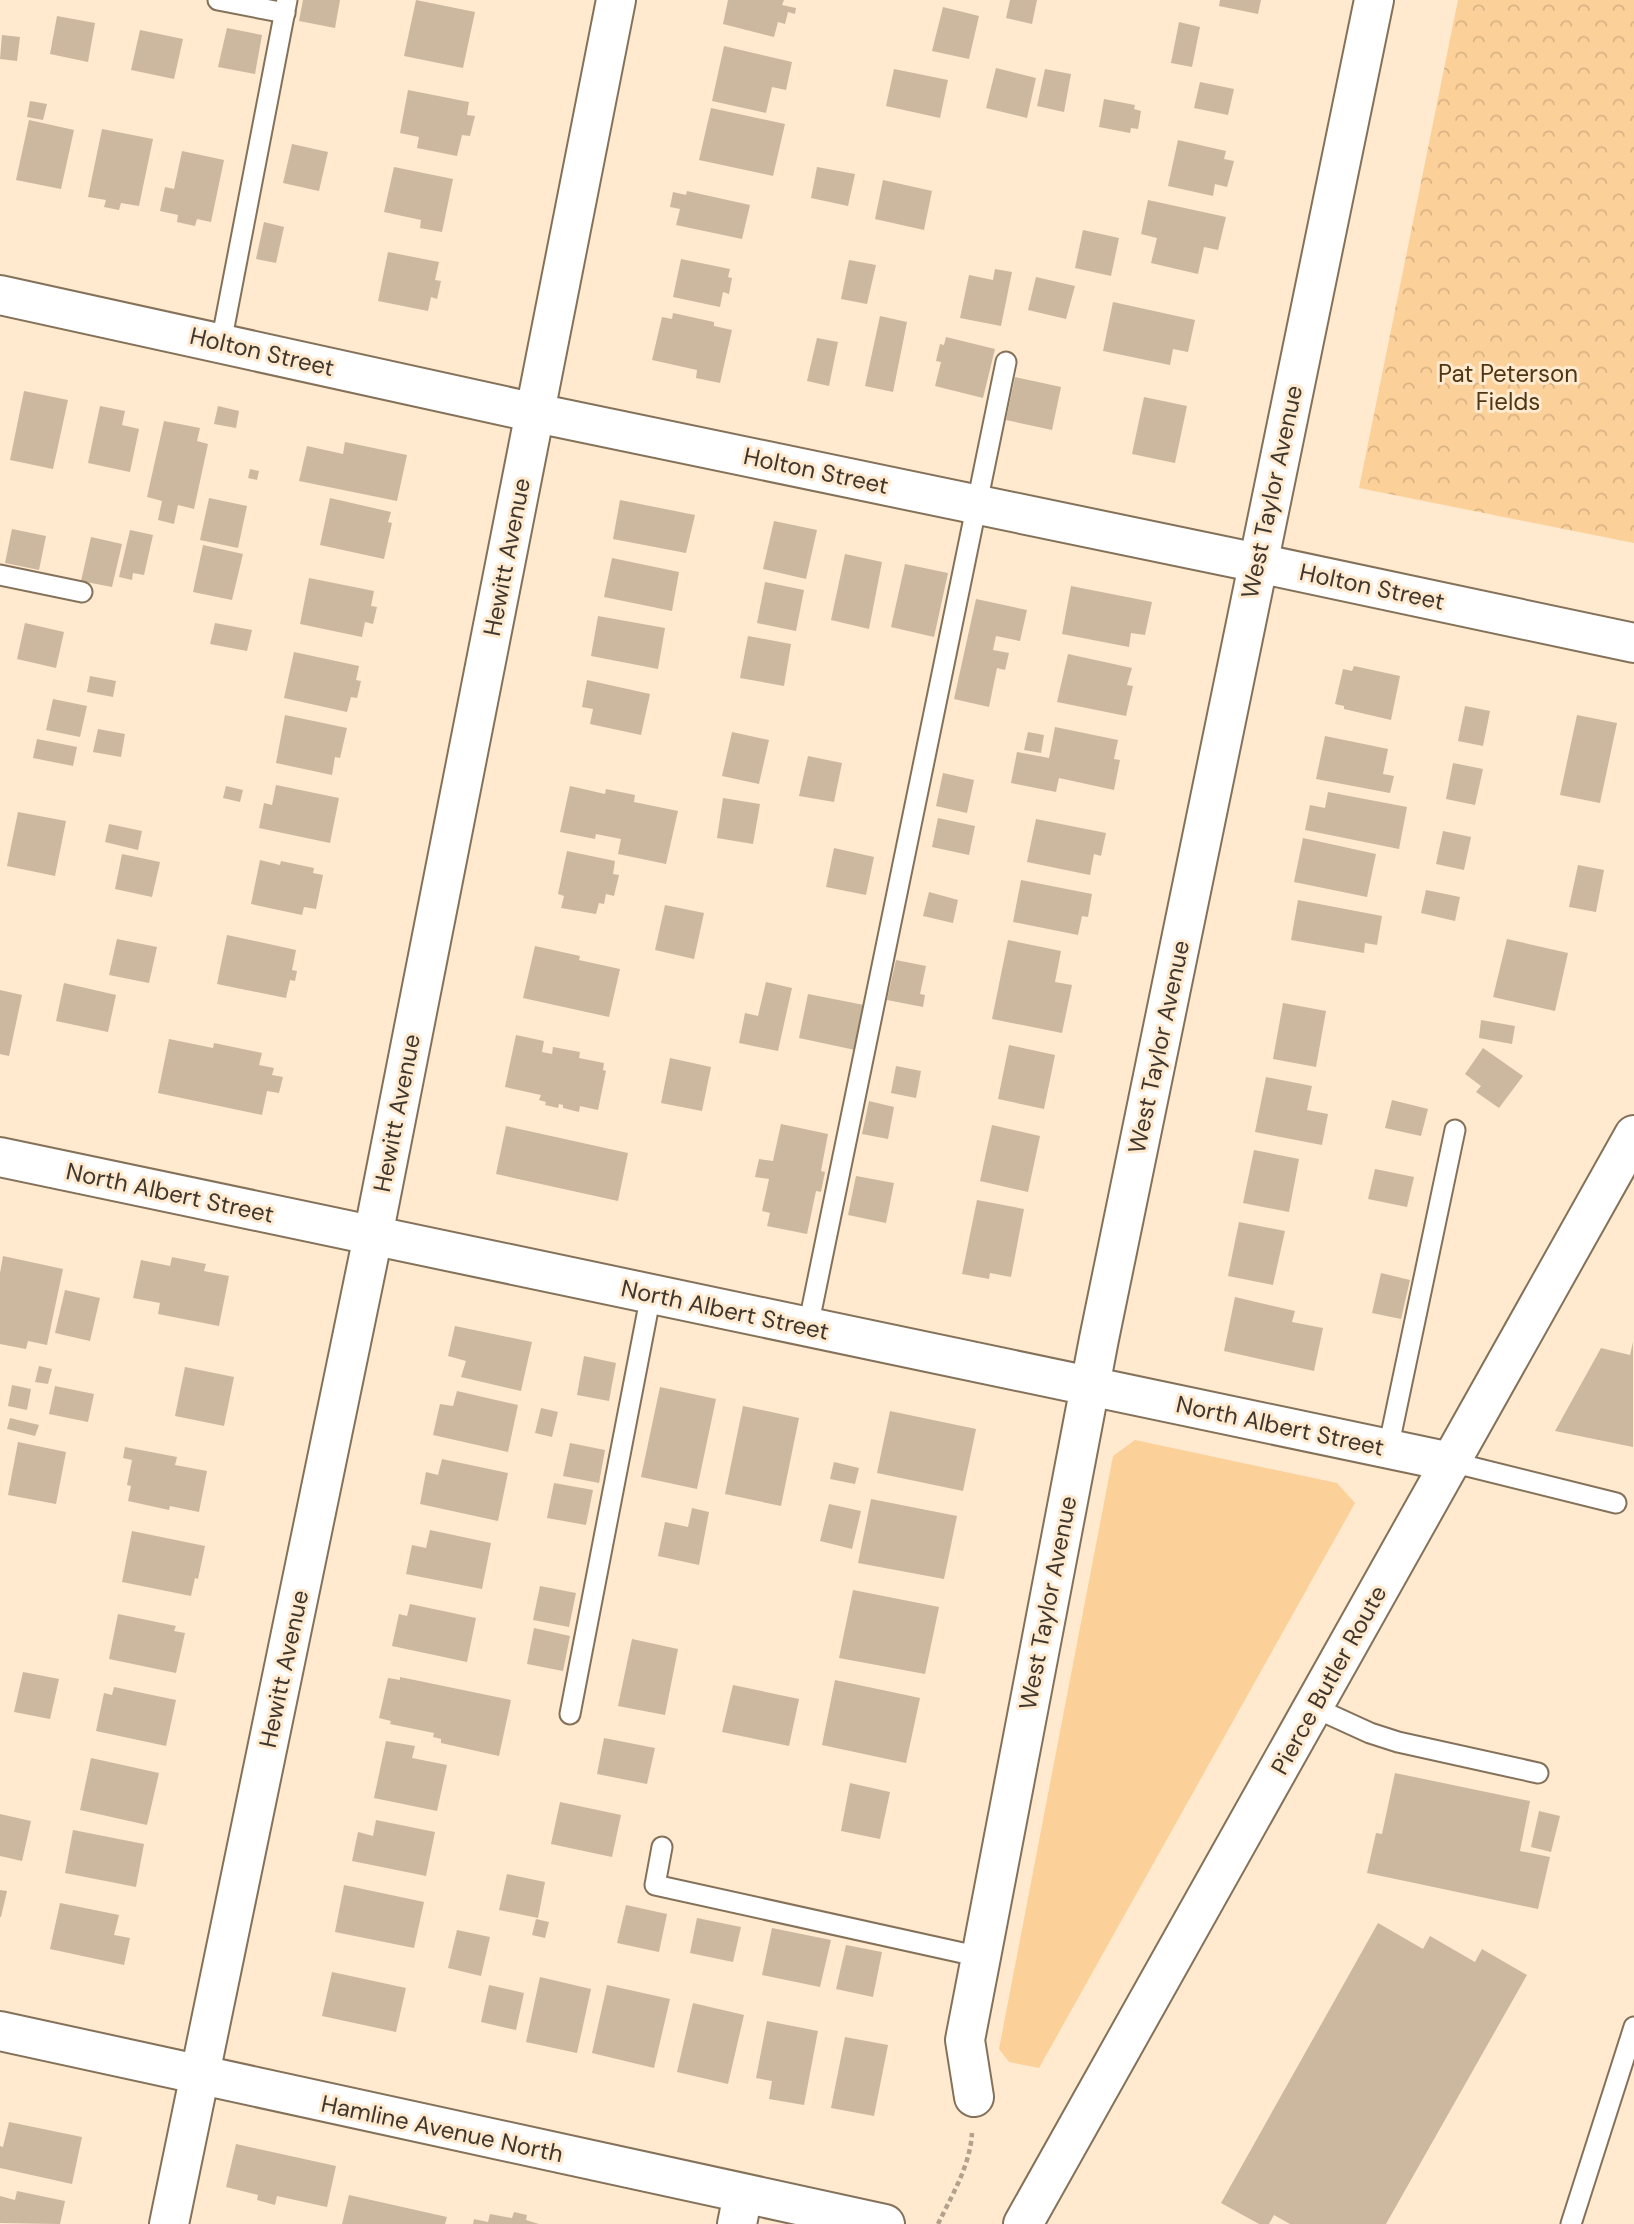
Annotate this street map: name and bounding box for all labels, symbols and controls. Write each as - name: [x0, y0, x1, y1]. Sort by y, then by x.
- street label: Holton Street: [187, 320, 337, 383]
- park label: Pat Peterson Fields: [1438, 358, 1578, 417]
- street label: West Taylor Avenue: [1234, 382, 1309, 601]
- street label: Holton Street: [741, 440, 891, 501]
- street label: Hewitt Avenue: [476, 475, 537, 639]
- street label: Holton Street: [1297, 556, 1447, 617]
- street label: West Taylor Avenue: [1121, 937, 1196, 1156]
- street label: Hewitt Avenue: [366, 1031, 427, 1195]
- street label: North Albert Street: [63, 1155, 277, 1230]
- street label: North Albert Street: [618, 1272, 832, 1347]
- street label: North Albert Street: [1173, 1388, 1387, 1463]
- street label: West Taylor Avenue: [1012, 1493, 1083, 1712]
- street label: Pierce Butler Route: [1264, 1580, 1393, 1780]
- street label: Hewitt Avenue: [252, 1587, 315, 1751]
- street label: Hamline Avenue North: [318, 2088, 566, 2169]

